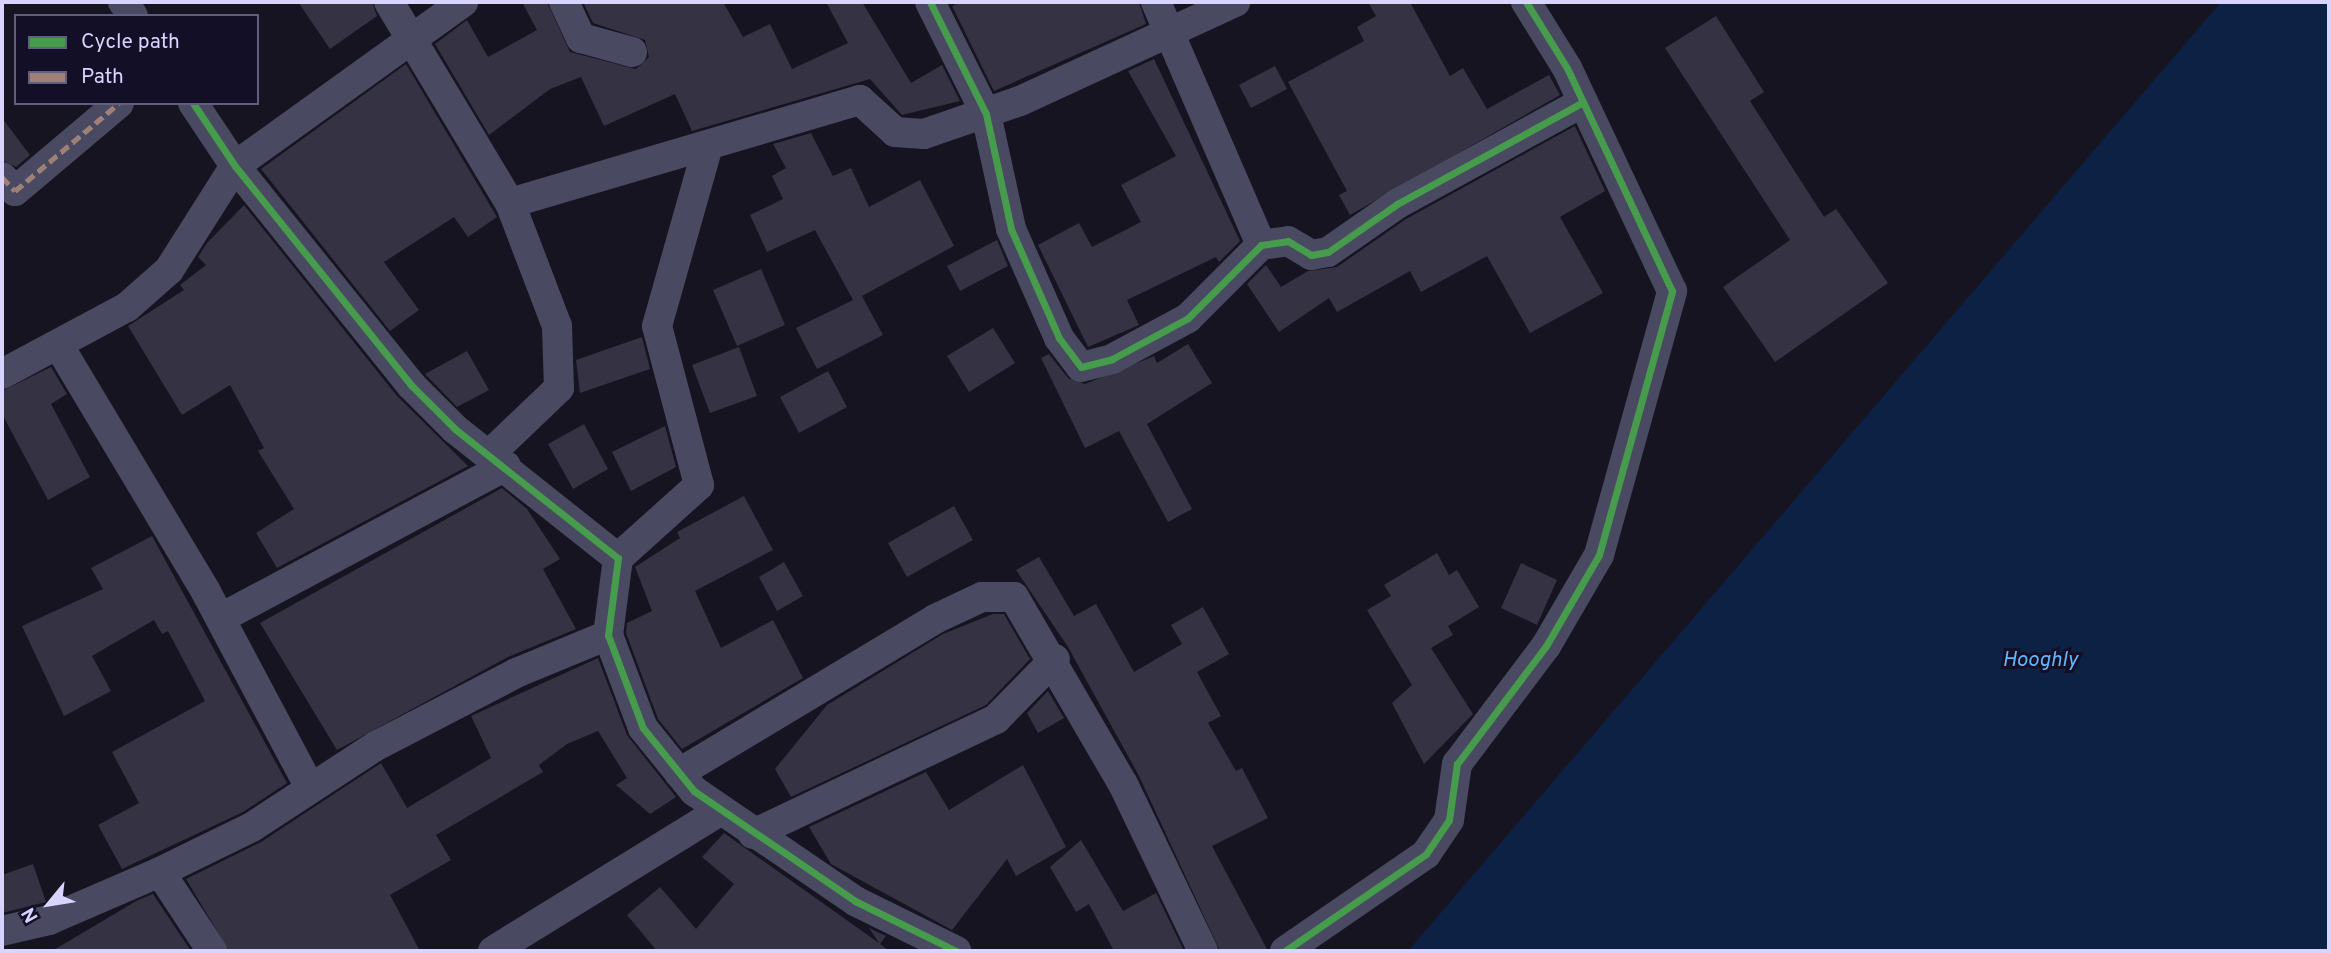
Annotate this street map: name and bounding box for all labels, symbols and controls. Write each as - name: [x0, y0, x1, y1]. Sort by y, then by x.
- legend: [14, 14, 259, 105]
- text: Cycle path: [81, 29, 180, 56]
- text: Path: [81, 64, 124, 91]
- water label: Hooghly: [2002, 648, 2078, 674]
- north arrow: [14, 869, 84, 939]
- text: N: [17, 903, 45, 926]

